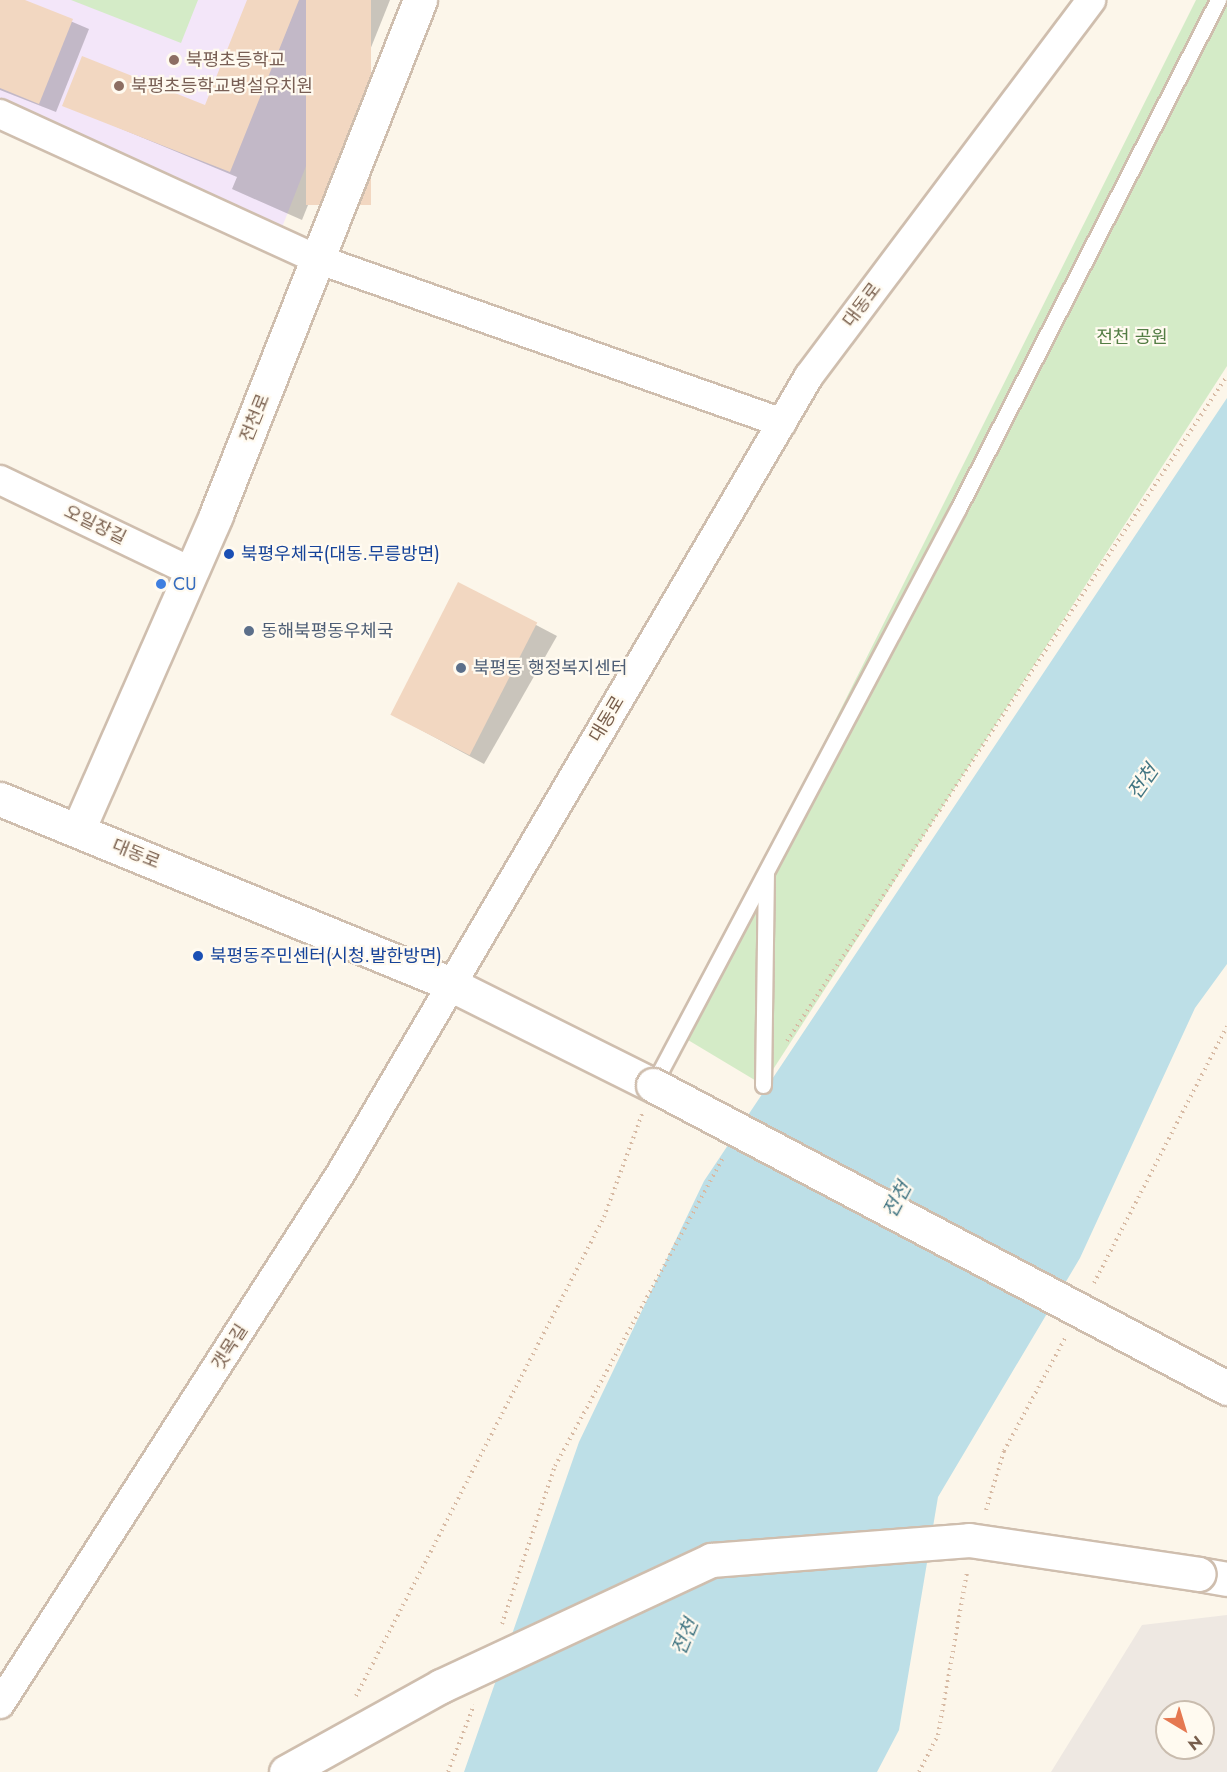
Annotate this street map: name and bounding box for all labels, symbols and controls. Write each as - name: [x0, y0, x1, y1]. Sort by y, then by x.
- place label: 북평초등학교: [186, 49, 285, 71]
- marker: 북평초등학교: [167, 53, 181, 67]
- place label: 북평초등학교병설유치원: [131, 75, 313, 97]
- marker: 북평초등학교병설유치원: [112, 79, 126, 93]
- street label: 대동로: [838, 279, 886, 331]
- park label: 전천 공원: [1096, 326, 1168, 348]
- street label: 전천로: [236, 391, 274, 445]
- street label: 오일장길: [60, 501, 130, 549]
- place label: 북평우체국(대동.무릉방면): [241, 543, 440, 565]
- marker: 북평우체국(대동.무릉방면): [222, 547, 236, 561]
- place label: CU: [173, 573, 197, 595]
- marker: CU: [154, 577, 168, 591]
- place label: 동해북평동우체국: [261, 620, 393, 642]
- marker: 동해북평동우체국: [242, 624, 256, 638]
- place label: 북평동 행정복지센터: [473, 657, 627, 679]
- marker: 북평동 행정복지센터: [454, 661, 468, 675]
- street label: 대동로: [585, 692, 629, 746]
- water label: 전천: [1123, 760, 1163, 804]
- street label: 대동로: [109, 835, 163, 873]
- place label: 북평동주민센터(시청.발한방면): [210, 945, 442, 967]
- marker: 북평동주민센터(시청.발한방면): [191, 949, 205, 963]
- water label: 전천: [878, 1178, 916, 1222]
- street label: 갯목길: [207, 1320, 253, 1374]
- water label: 전천: [667, 1615, 703, 1659]
- north arrow: [1155, 1700, 1215, 1760]
- text: N: [1183, 1730, 1207, 1756]

